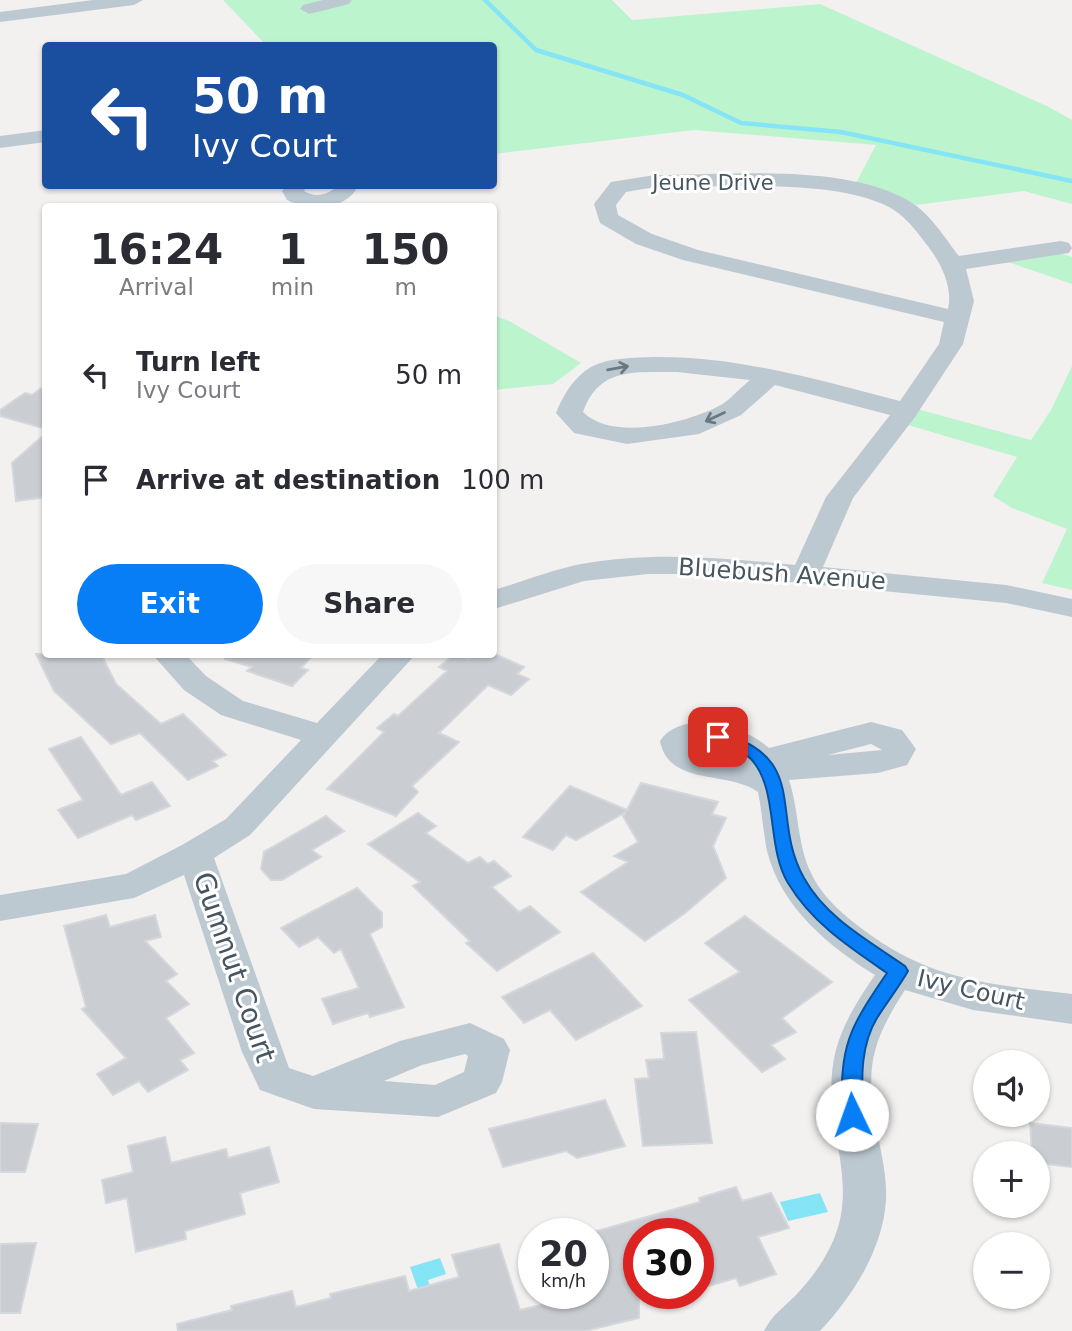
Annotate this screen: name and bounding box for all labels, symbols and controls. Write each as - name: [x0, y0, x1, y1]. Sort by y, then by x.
- text: 50 m: [192, 68, 328, 125]
- icon: left: [77, 70, 168, 161]
- text: Ivy Court: [192, 127, 337, 165]
- street label: Jeune Drive: [650, 171, 774, 195]
- text: 16:24: [90, 225, 223, 274]
- text: 1: [278, 225, 307, 274]
- text: 150: [362, 225, 449, 274]
- text: Arrival: [119, 274, 194, 300]
- text: min: [271, 274, 314, 300]
- text: m: [394, 274, 417, 300]
- text: Turn left: [136, 347, 260, 377]
- icon: left: [77, 356, 115, 394]
- text: 50 m: [395, 360, 462, 390]
- one-way arrow: [606, 361, 629, 374]
- text: Ivy Court: [136, 377, 241, 403]
- one-way arrow: [705, 410, 726, 424]
- icon: arrive: [77, 461, 115, 499]
- text: Arrive at destination: [136, 465, 440, 495]
- text: 100 m: [461, 465, 544, 495]
- street label: Bluebush Avenue: [677, 553, 887, 595]
- button: Exit: [77, 564, 263, 644]
- button: Share: [277, 564, 462, 644]
- pin: [688, 707, 748, 767]
- icon: arrive: [699, 718, 737, 756]
- street label: Gumnut Court: [187, 868, 283, 1067]
- street label: Ivy Court: [915, 964, 1027, 1016]
- map controls: [973, 1050, 1050, 1309]
- button: sound: [973, 1050, 1050, 1127]
- position arrow: [815, 1078, 889, 1152]
- button: +: [973, 1141, 1050, 1218]
- speed limit sign: 30: [623, 1218, 714, 1309]
- button: −: [973, 1232, 1050, 1309]
- text: 20: [539, 1234, 588, 1274]
- text: km/h: [541, 1270, 586, 1291]

